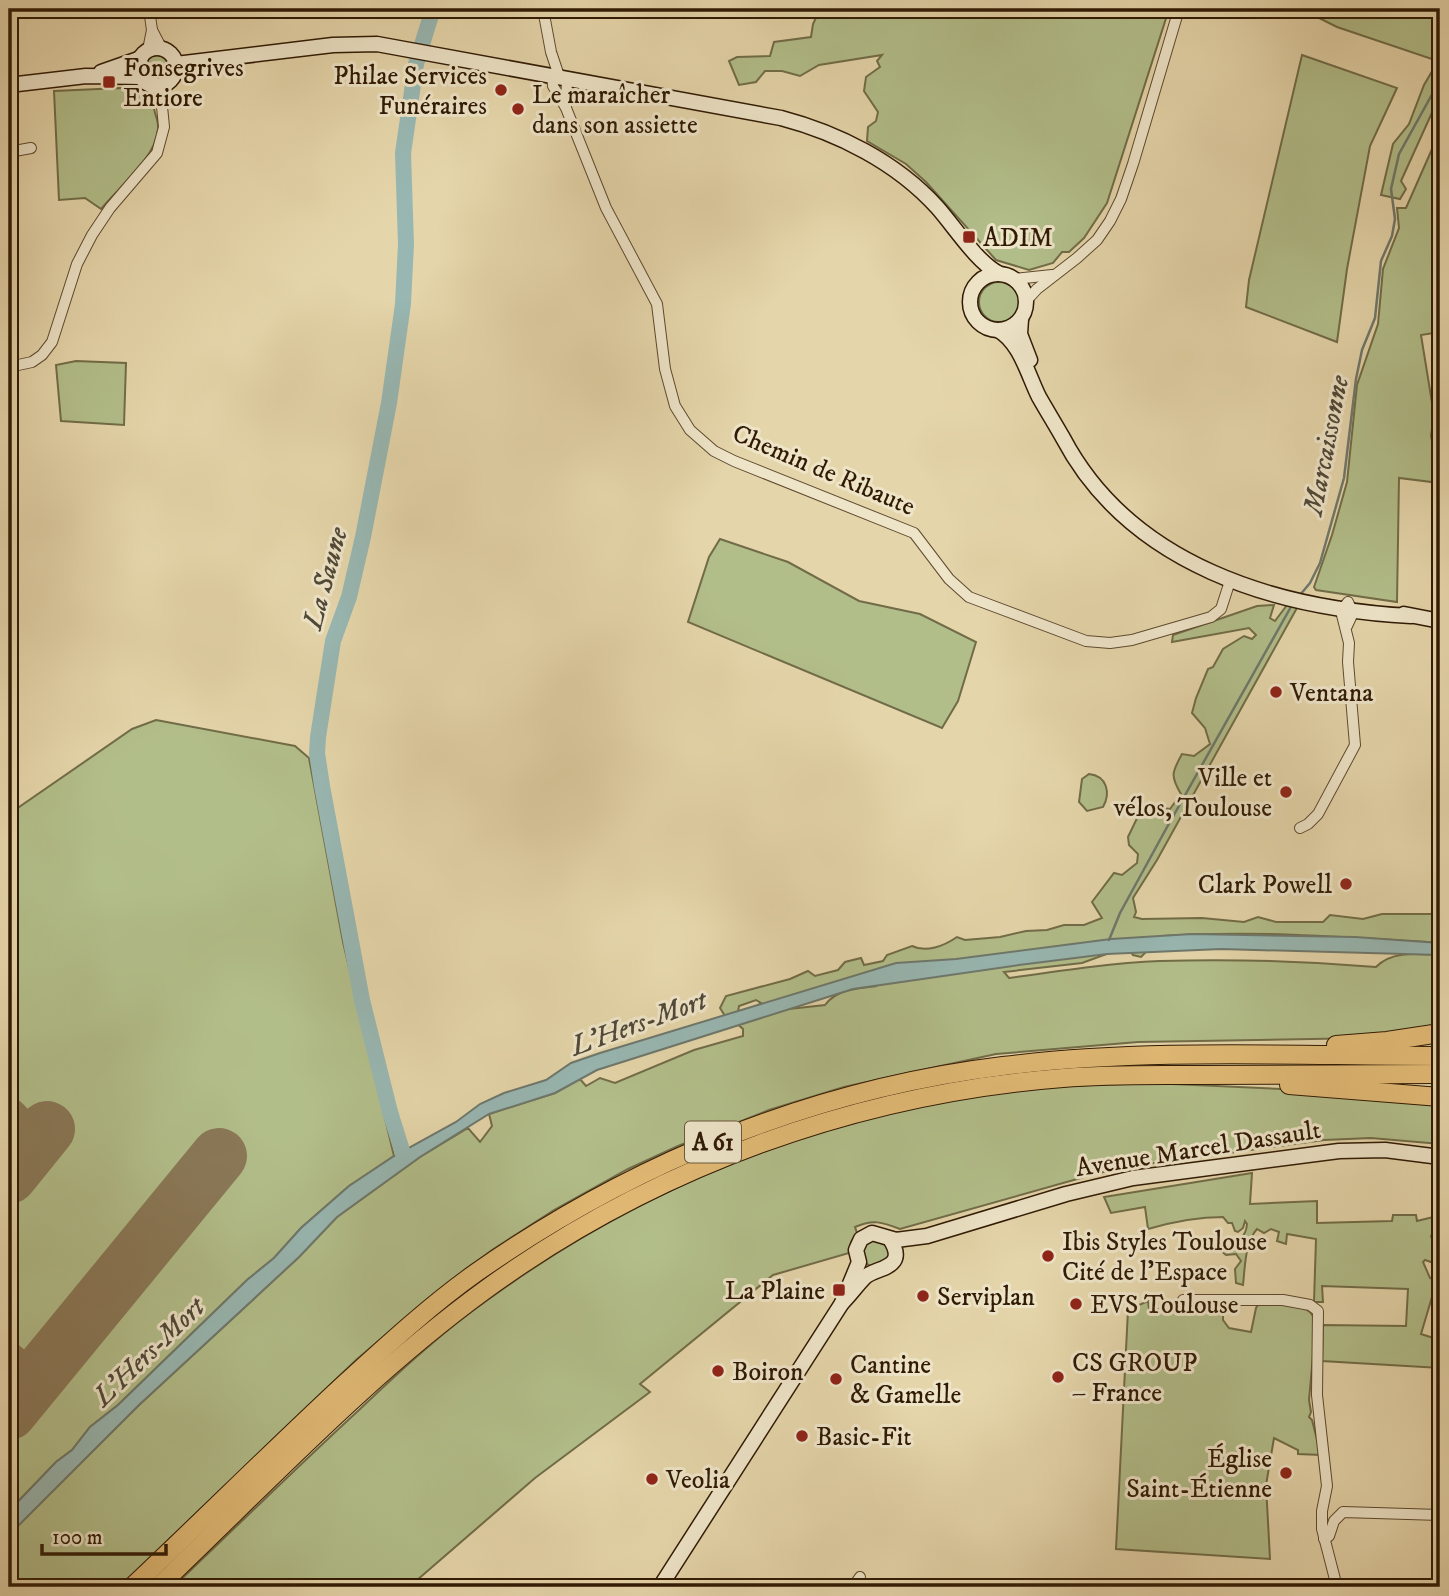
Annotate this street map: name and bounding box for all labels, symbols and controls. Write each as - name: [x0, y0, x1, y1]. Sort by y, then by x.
- place label: Fonsegrives Entiore: [123, 52, 244, 115]
- place label: Philae Services Funéraires: [333, 60, 487, 123]
- marker: Fonsegrives Entiore: [101, 74, 117, 90]
- place label: Le maraîcher dans son assiette: [532, 79, 698, 142]
- marker: Philae Services Funéraires: [493, 82, 509, 98]
- marker: Le maraîcher dans son assiette: [510, 101, 526, 117]
- place label: ADIM: [983, 222, 1053, 255]
- marker: ADIM: [961, 229, 977, 245]
- water label: Marcaissonne: [1295, 371, 1357, 520]
- street label: Chemin de Ribaute: [727, 417, 920, 524]
- water label: La Saune: [295, 522, 356, 635]
- place label: Ventana: [1289, 677, 1373, 710]
- marker: Ventana: [1268, 684, 1284, 700]
- place label: Ville et vélos, Toulouse: [1113, 762, 1272, 825]
- marker: Ville et vélos, Toulouse: [1278, 784, 1294, 800]
- place label: Clark Powell: [1198, 869, 1332, 902]
- marker: Clark Powell: [1338, 876, 1354, 892]
- water label: L'Hers-Mort: [564, 982, 714, 1065]
- street label: Avenue Marcel Dassault: [1073, 1114, 1323, 1185]
- road number: A 61: [685, 1122, 741, 1162]
- place label: Ibis Styles Toulouse Cité de l'Espace: [1062, 1226, 1267, 1289]
- marker: Ibis Styles Toulouse Cité de l'Espace: [1040, 1248, 1056, 1264]
- place label: La Plaine: [725, 1275, 825, 1308]
- place label: Serviplan: [937, 1281, 1035, 1314]
- marker: La Plaine: [831, 1282, 847, 1298]
- water label: L'Hers-Mort: [84, 1288, 214, 1415]
- marker: Serviplan: [915, 1288, 931, 1304]
- place label: EVS Toulouse: [1090, 1289, 1239, 1322]
- marker: EVS Toulouse: [1068, 1296, 1084, 1312]
- place label: CS GROUP – France: [1072, 1347, 1197, 1410]
- place label: Cantine & Gamelle: [850, 1349, 961, 1412]
- place label: Boiron: [732, 1356, 804, 1389]
- marker: Boiron: [710, 1363, 726, 1379]
- marker: CS GROUP – France: [1050, 1369, 1066, 1385]
- marker: Cantine & Gamelle: [828, 1371, 844, 1387]
- place label: Basic-Fit: [816, 1421, 912, 1454]
- marker: Basic-Fit: [794, 1428, 810, 1444]
- place label: Église Saint-Étienne: [1126, 1443, 1272, 1506]
- place label: Veolia: [665, 1464, 730, 1497]
- marker: Église Saint-Étienne: [1278, 1465, 1294, 1481]
- marker: Veolia: [644, 1471, 660, 1487]
- scale bar: [42, 1512, 166, 1556]
- text: 100 m: [52, 1525, 103, 1551]

